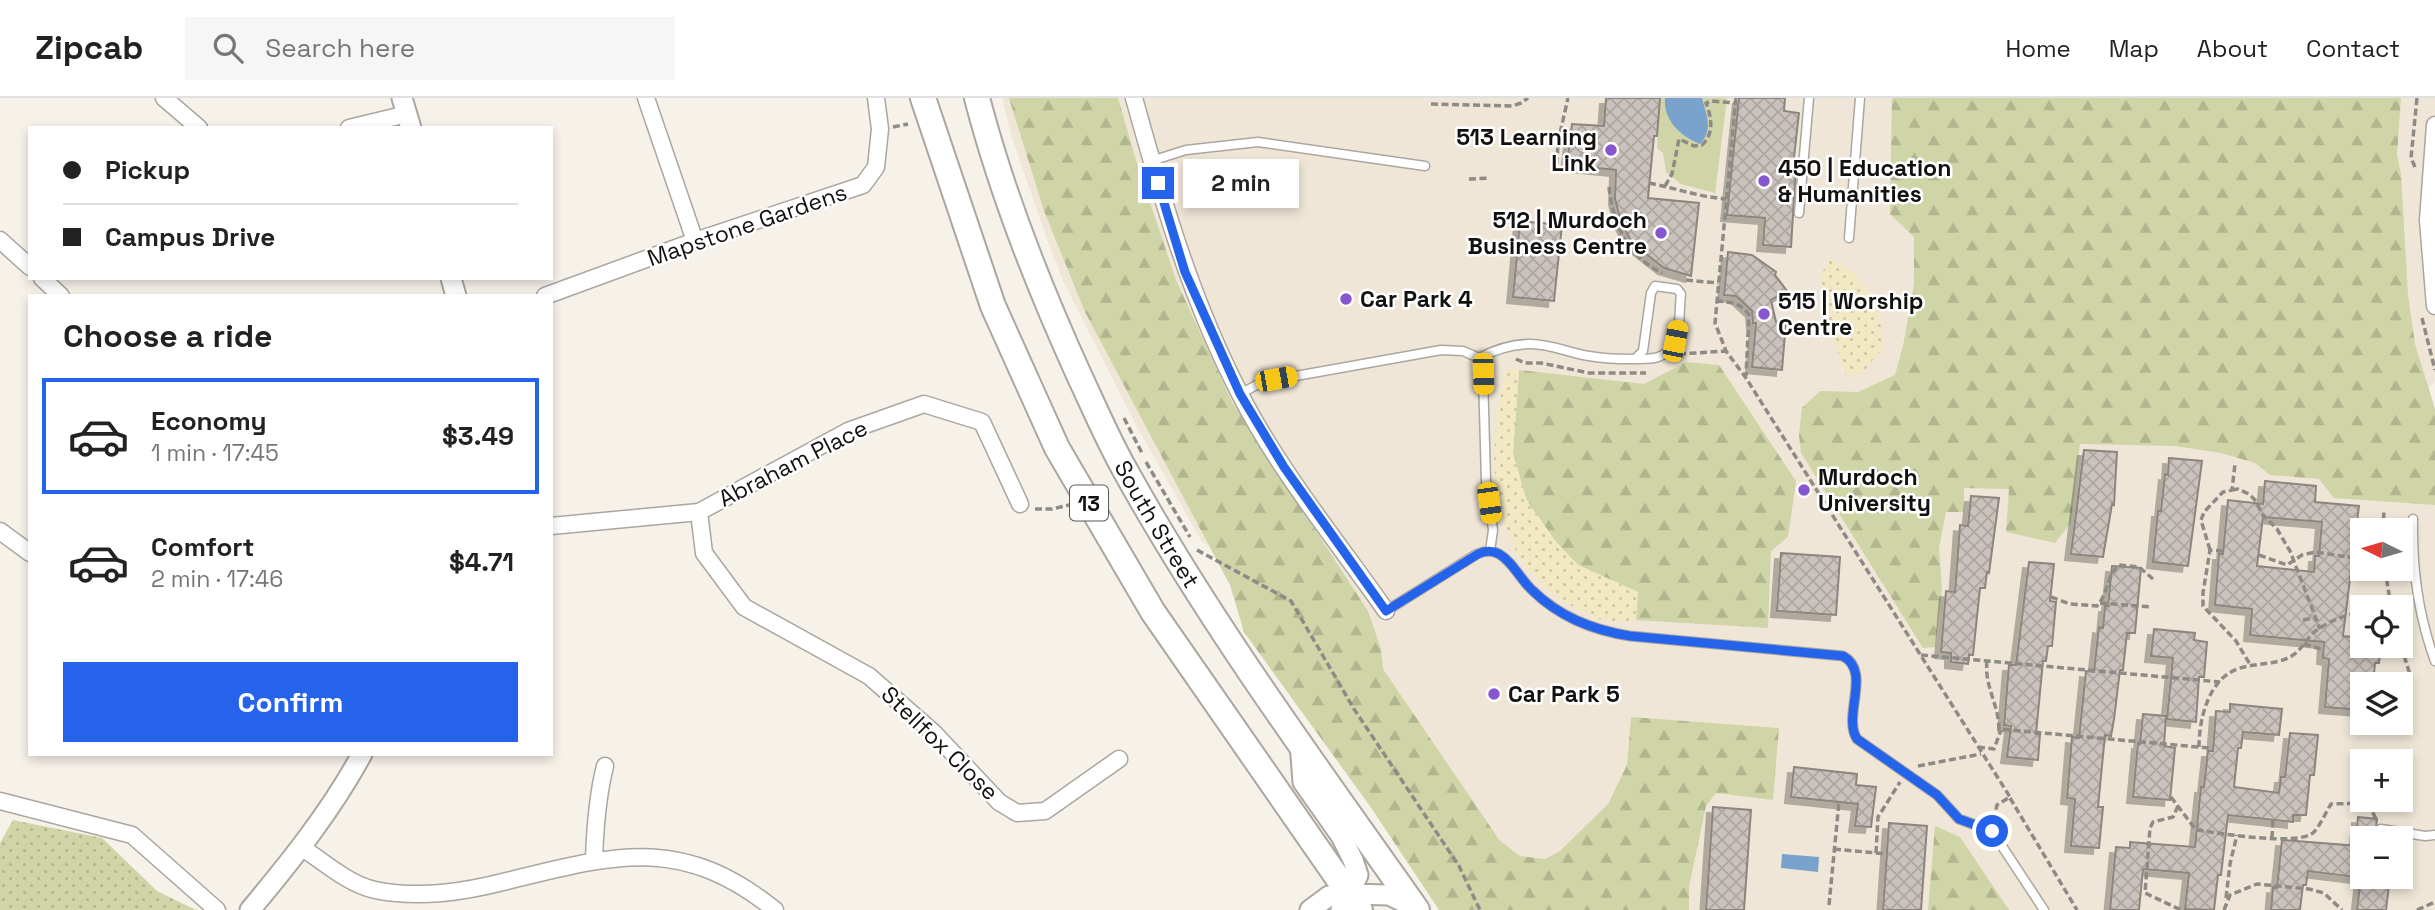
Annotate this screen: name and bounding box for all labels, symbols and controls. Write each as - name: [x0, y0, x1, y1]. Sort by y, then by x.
- search box: [185, 17, 675, 80]
- text: Zipcab: [35, 27, 143, 69]
- icon: search: [209, 29, 247, 67]
- text: Search here: [265, 31, 415, 65]
- text: Home: [2005, 33, 2071, 64]
- text: Map: [2109, 33, 2159, 64]
- text: About: [2197, 33, 2268, 64]
- text: Contact: [2306, 33, 2400, 64]
- place label: 513 Learning Link: [1456, 122, 1597, 178]
- marker: 513 Learning Link: [1603, 142, 1619, 158]
- text: Pickup: [105, 153, 190, 187]
- place label: 450 | Education & Humanities: [1778, 153, 1951, 209]
- callout: 2 min: [1182, 158, 1298, 208]
- route end: [1142, 167, 1174, 199]
- text: 2 min: [1211, 168, 1271, 198]
- marker: 450 | Education & Humanities: [1756, 173, 1772, 189]
- street label: Mapstone Gardens: [643, 177, 851, 273]
- place label: 512 | Murdoch Business Centre: [1468, 205, 1647, 261]
- text: Campus Drive: [105, 220, 275, 254]
- marker: 512 | Murdoch Business Centre: [1653, 225, 1669, 241]
- place label: Car Park 4: [1360, 284, 1473, 314]
- place label: 515 | Worship Centre: [1778, 286, 1924, 342]
- marker: Car Park 4: [1338, 291, 1354, 307]
- marker: 515 | Worship Centre: [1756, 306, 1772, 322]
- text: Choose a ride: [63, 316, 273, 356]
- car: [1661, 318, 1690, 364]
- car: [1472, 353, 1495, 395]
- car: [1254, 365, 1299, 393]
- text: Economy: [151, 404, 267, 438]
- icon: car: [67, 405, 130, 468]
- street label: Abraham Place: [713, 413, 873, 513]
- text: $3.49: [442, 419, 514, 453]
- text: 1 min · 17:45: [151, 438, 279, 468]
- street label: South Street: [1108, 455, 1206, 594]
- place label: Murdoch University: [1818, 462, 1931, 518]
- car: [1476, 481, 1503, 525]
- marker: Murdoch University: [1796, 482, 1812, 498]
- road number: 13: [1070, 486, 1108, 520]
- north arrow: [2350, 518, 2413, 581]
- map controls: [2350, 518, 2413, 889]
- text: Comfort: [151, 530, 254, 564]
- icon: car: [67, 531, 130, 594]
- text: $4.71: [449, 545, 514, 579]
- text: 2 min · 17:46: [151, 564, 283, 594]
- button: locate: [2350, 595, 2413, 658]
- button: Confirm: [63, 662, 518, 742]
- button: layers: [2350, 672, 2413, 735]
- street label: Stellfox Close: [875, 679, 1005, 807]
- place label: Car Park 5: [1508, 679, 1620, 709]
- marker: Car Park 5: [1486, 686, 1502, 702]
- button: +: [2350, 749, 2413, 812]
- route start: [1976, 815, 2008, 847]
- button: −: [2350, 826, 2413, 889]

